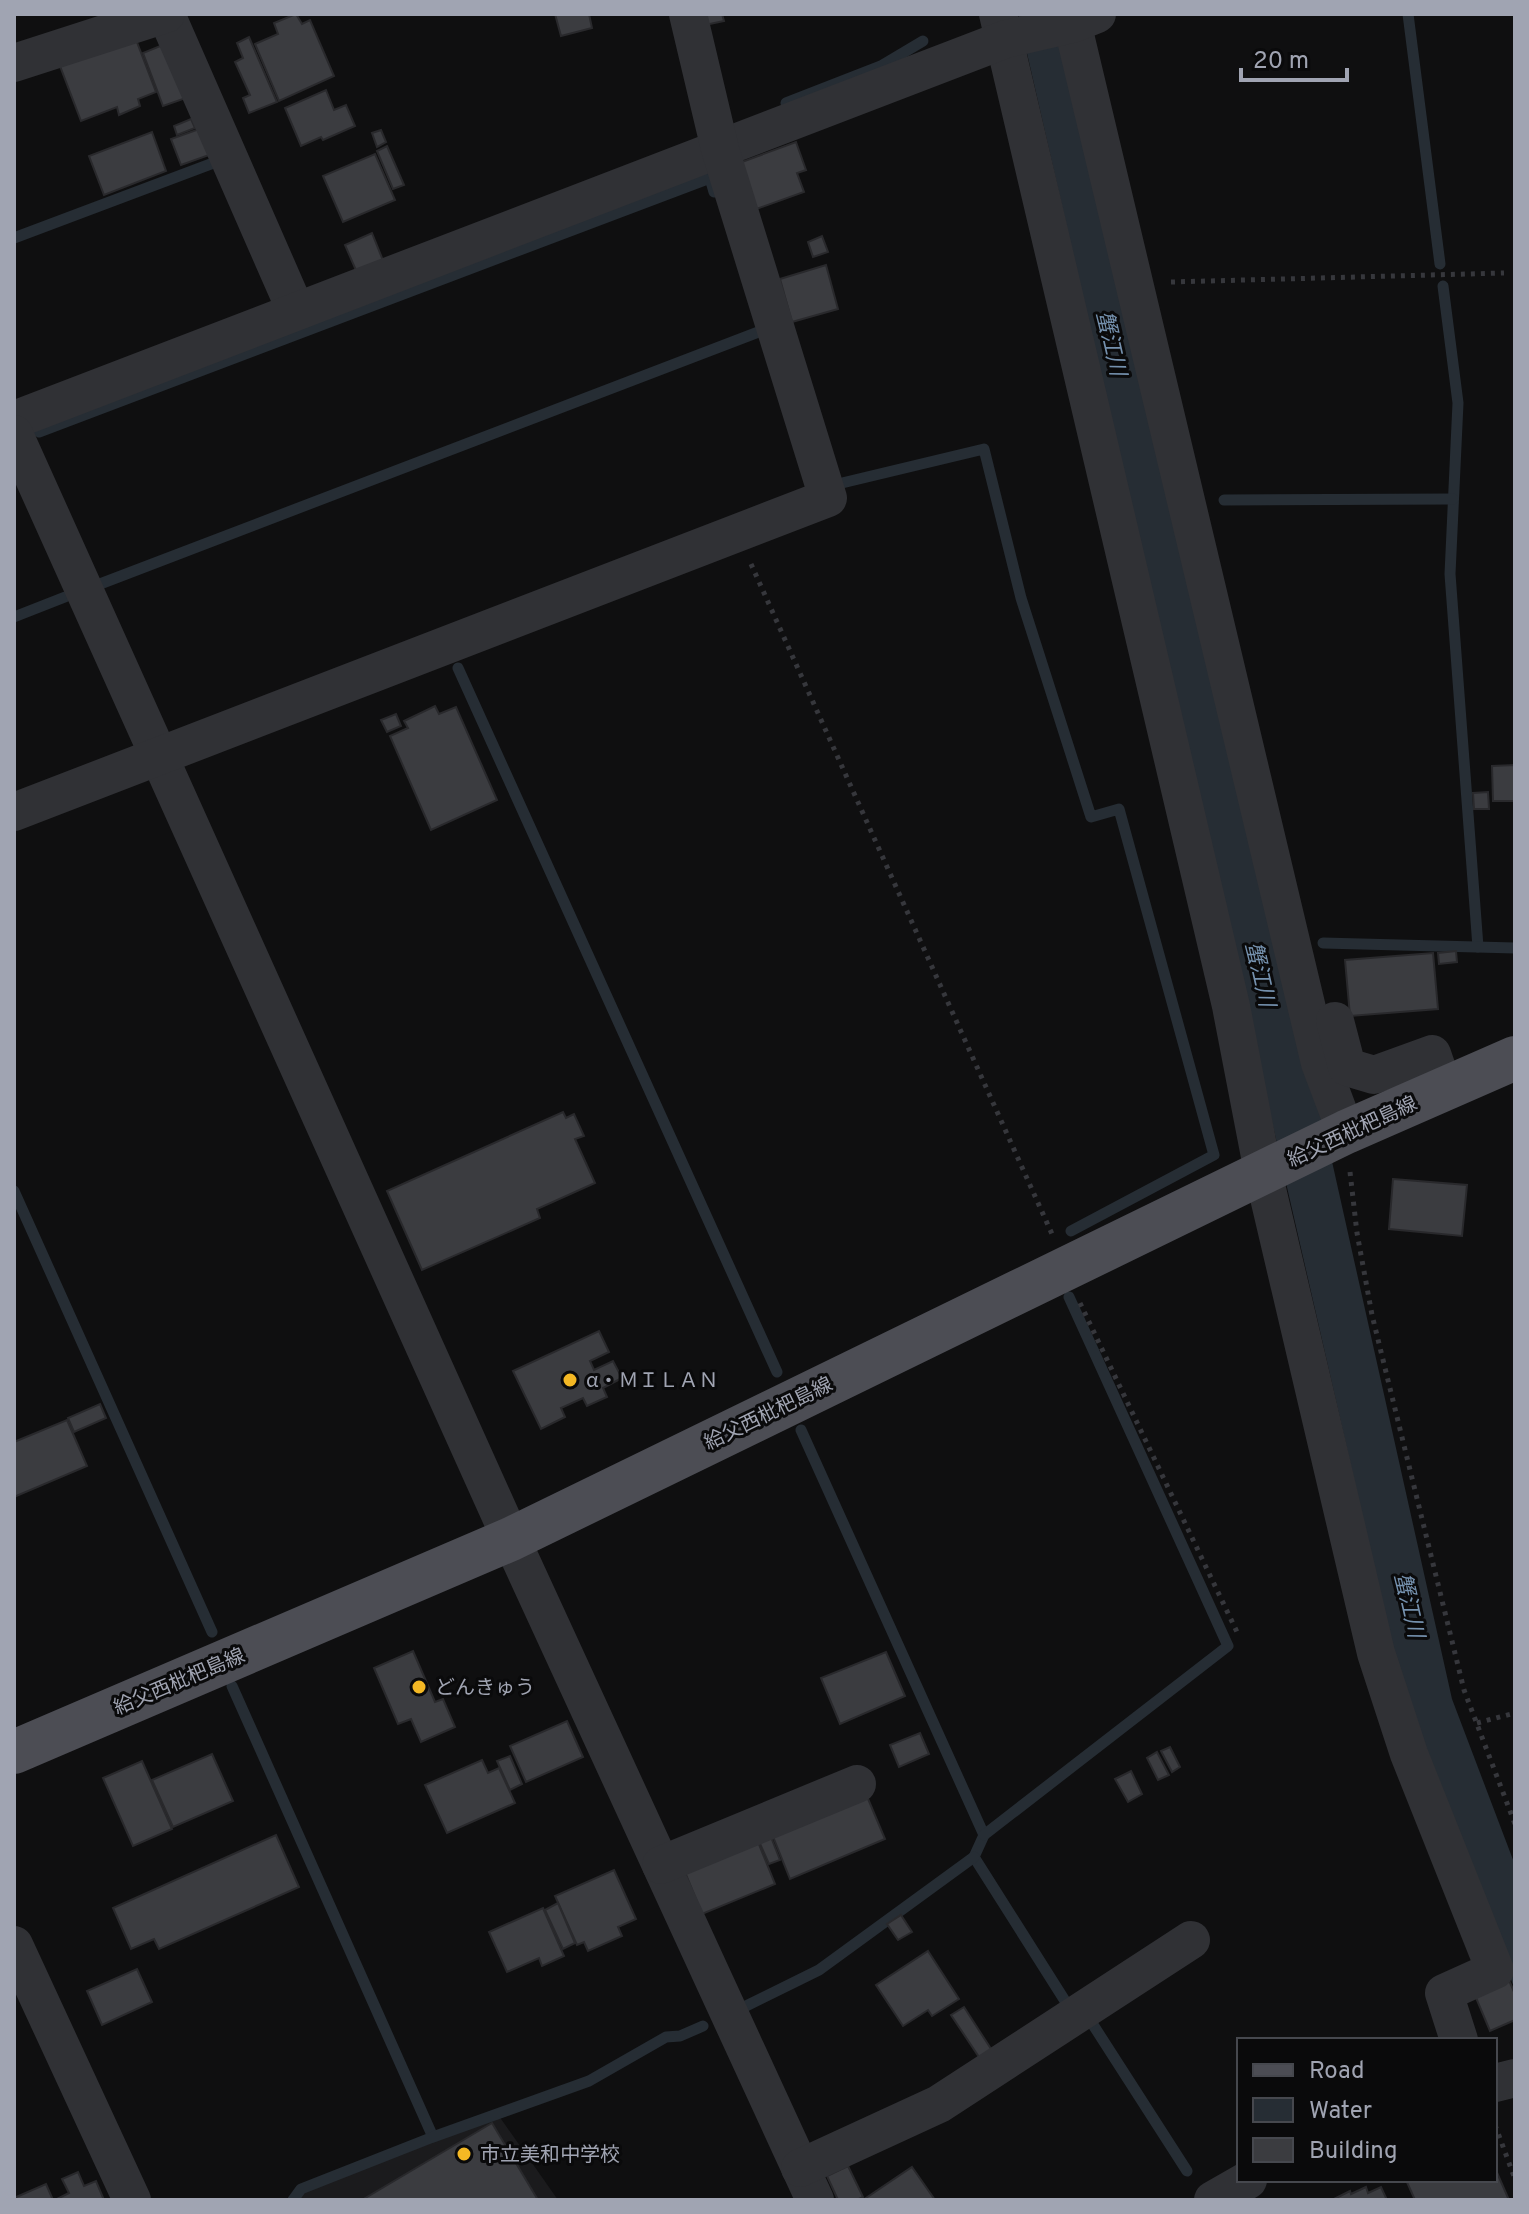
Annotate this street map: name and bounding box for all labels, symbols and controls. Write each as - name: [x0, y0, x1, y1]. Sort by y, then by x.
- scale bar: [1241, 32, 1347, 82]
- text: 20 m: [1253, 47, 1309, 77]
- water label: 蟹江川: [1089, 308, 1131, 381]
- water label: 蟹江川: [1238, 939, 1280, 1012]
- street label: 給父西枇杷島線: [1284, 1091, 1422, 1174]
- place label: α・ＭＩＬＡＮ: [586, 1369, 719, 1395]
- marker: α・ＭＩＬＡＮ: [561, 1371, 579, 1389]
- street label: 給父西枇杷島線: [700, 1372, 837, 1457]
- water label: 蟹江川: [1387, 1570, 1429, 1643]
- street label: 給父西枇杷島線: [110, 1644, 249, 1722]
- place label: どんきゅう: [435, 1676, 535, 1702]
- marker: どんきゅう: [410, 1678, 428, 1696]
- legend: [1237, 2038, 1497, 2182]
- text: Road: [1309, 2057, 1365, 2087]
- text: Water: [1309, 2097, 1372, 2127]
- text: Building: [1309, 2137, 1398, 2167]
- place label: 市立美和中学校: [480, 2143, 620, 2169]
- marker: 市立美和中学校: [455, 2145, 473, 2163]

